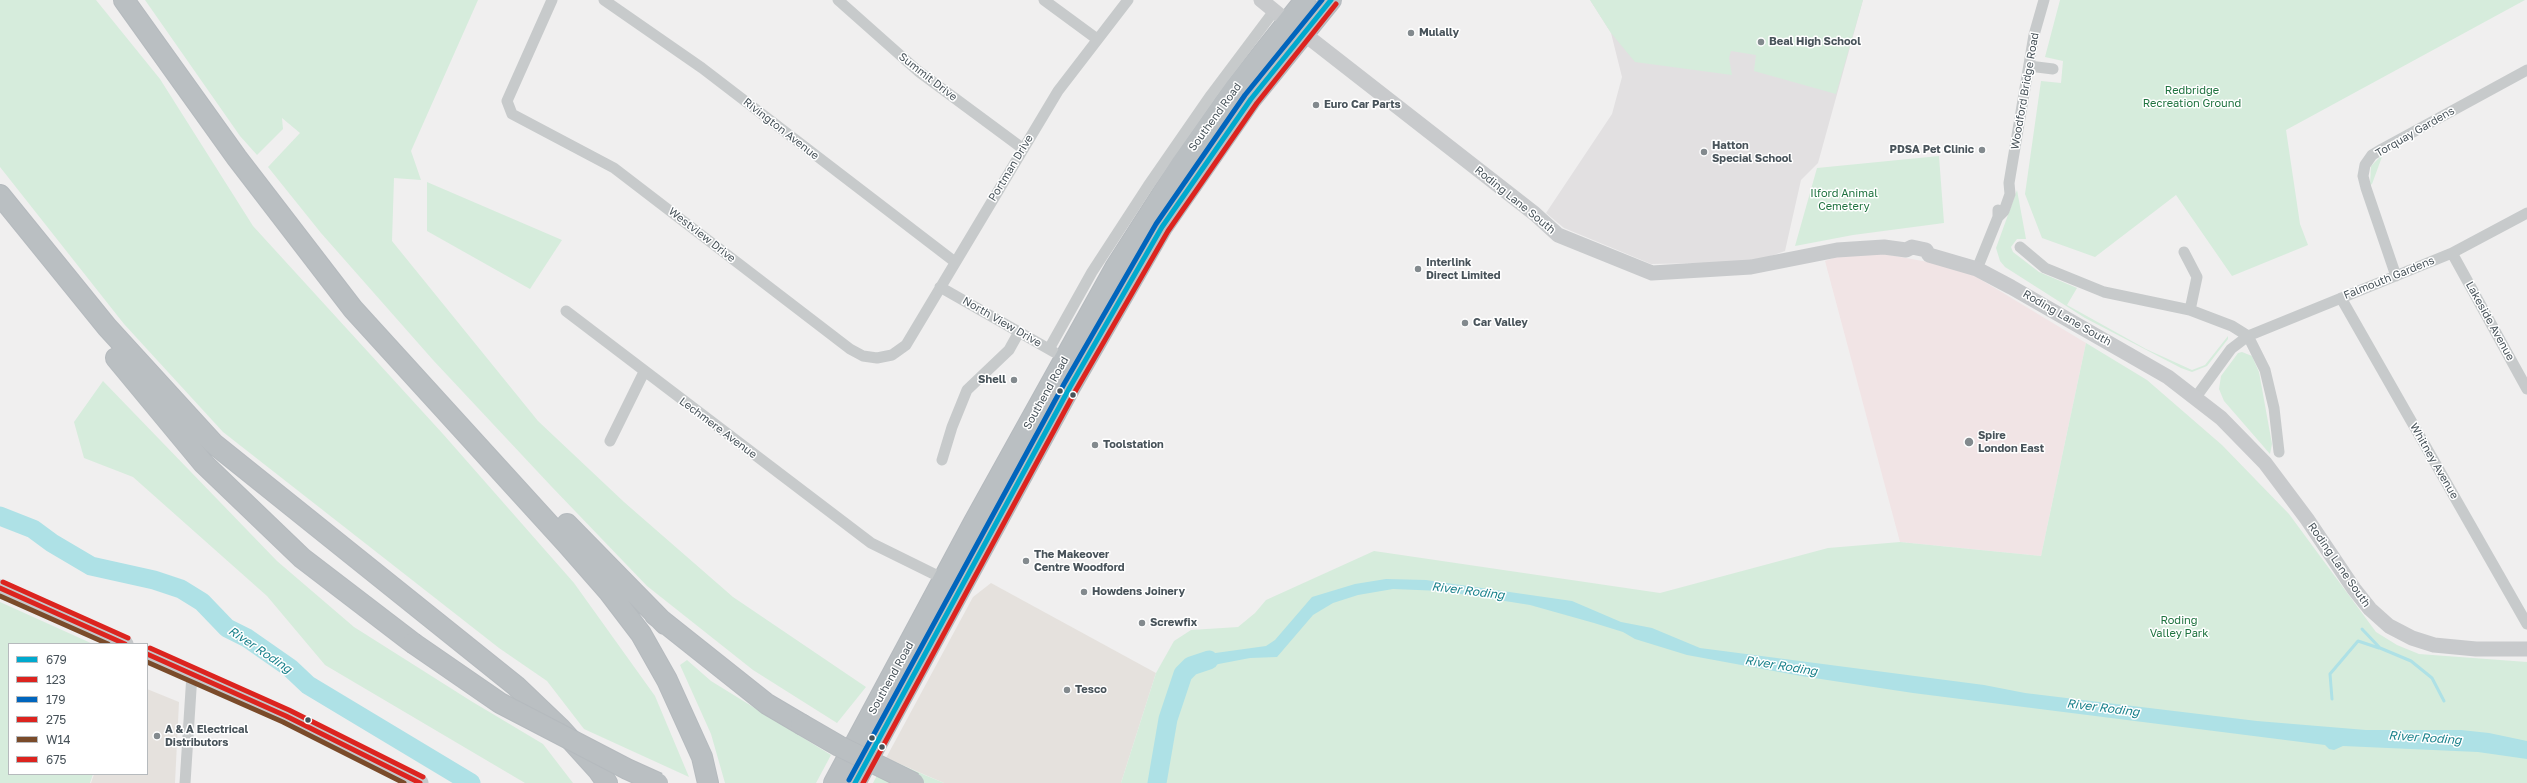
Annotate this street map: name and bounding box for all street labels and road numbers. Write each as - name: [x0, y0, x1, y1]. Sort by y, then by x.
- street label: Woodford Bridge Road: [2008, 32, 2042, 150]
- street label: Summit Drive: [896, 50, 960, 104]
- street label: Southend Road: [1186, 80, 1244, 154]
- street label: Rivington Avenue: [741, 95, 821, 163]
- street label: Torquay Gardens: [2373, 104, 2457, 160]
- street label: Portman Drive: [986, 132, 1036, 204]
- street label: Roding Lane South: [1472, 163, 1558, 237]
- street label: Westview Drive: [666, 205, 738, 265]
- street label: Falmouth Gardens: [2342, 254, 2436, 302]
- street label: Lakeside Avenue: [2463, 279, 2517, 363]
- street label: Roding Lane South: [2020, 287, 2114, 349]
- street label: North View Drive: [960, 294, 1044, 350]
- street label: Southend Road: [1021, 354, 1071, 432]
- street label: Lechmere Avenue: [677, 395, 759, 461]
- street label: Whitney Avenue: [2407, 421, 2461, 501]
- street label: Roding Lane South: [2305, 520, 2373, 610]
- street label: Southend Road: [866, 639, 916, 717]

